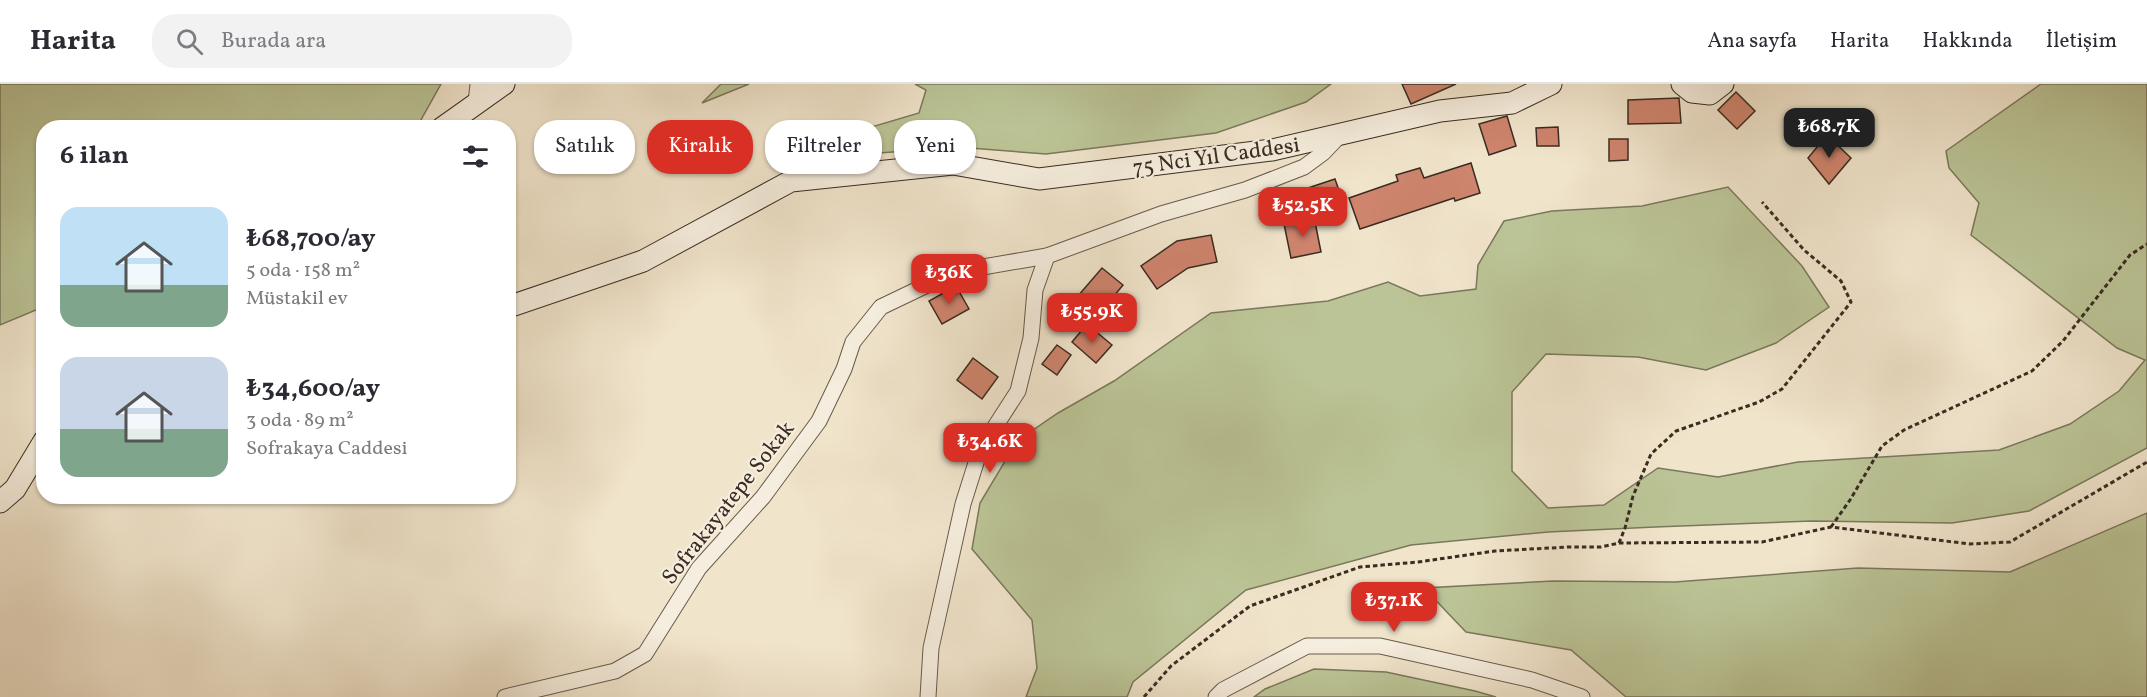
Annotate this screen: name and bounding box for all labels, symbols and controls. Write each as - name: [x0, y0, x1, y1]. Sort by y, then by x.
- search box: [152, 14, 572, 68]
- text: Harita: [30, 22, 116, 61]
- icon: search: [173, 25, 206, 58]
- text: Burada ara: [221, 26, 326, 57]
- text: Ana sayfa: [1707, 27, 1797, 56]
- text: Harita: [1830, 27, 1889, 56]
- text: Hakkında: [1922, 27, 2013, 56]
- text: İletişim: [2046, 27, 2117, 56]
- pin: ₺68.7K: [1780, 108, 1878, 159]
- text: ₺68.7K: [1798, 113, 1860, 141]
- chip: Satılık: [534, 120, 635, 174]
- chip: Kiralık: [647, 120, 753, 174]
- chip: Filtreler: [765, 120, 882, 174]
- chip: Yeni: [894, 120, 976, 174]
- street label: 75 Nci Yıl Caddesi: [1131, 130, 1302, 185]
- text: 6 ilan: [60, 138, 129, 174]
- icon: filters: [459, 140, 492, 173]
- pin: ₺52.5K: [1254, 187, 1352, 238]
- text: ₺52.5K: [1272, 192, 1334, 220]
- text: ₺68,700/ay: [246, 221, 376, 257]
- icon: home: [108, 231, 180, 303]
- pin: ₺36K: [913, 254, 985, 305]
- text: 5 oda · 158 m²: [246, 257, 360, 285]
- text: ₺36K: [925, 259, 973, 287]
- text: Müstakil ev: [246, 285, 348, 313]
- pin: ₺55.9K: [1043, 293, 1141, 344]
- text: ₺55.9K: [1061, 298, 1123, 326]
- text: ₺34,600/ay: [246, 371, 380, 407]
- icon: home: [108, 381, 180, 453]
- text: 3 oda · 89 m²: [246, 407, 354, 435]
- street label: Sofrakayatepe Sokak: [655, 415, 803, 592]
- pin: ₺34.6K: [941, 423, 1039, 474]
- text: ₺34.6K: [957, 428, 1023, 456]
- text: Sofrakaya Caddesi: [246, 435, 408, 463]
- pin: ₺37.1K: [1345, 582, 1443, 633]
- text: ₺37.1K: [1365, 587, 1423, 615]

